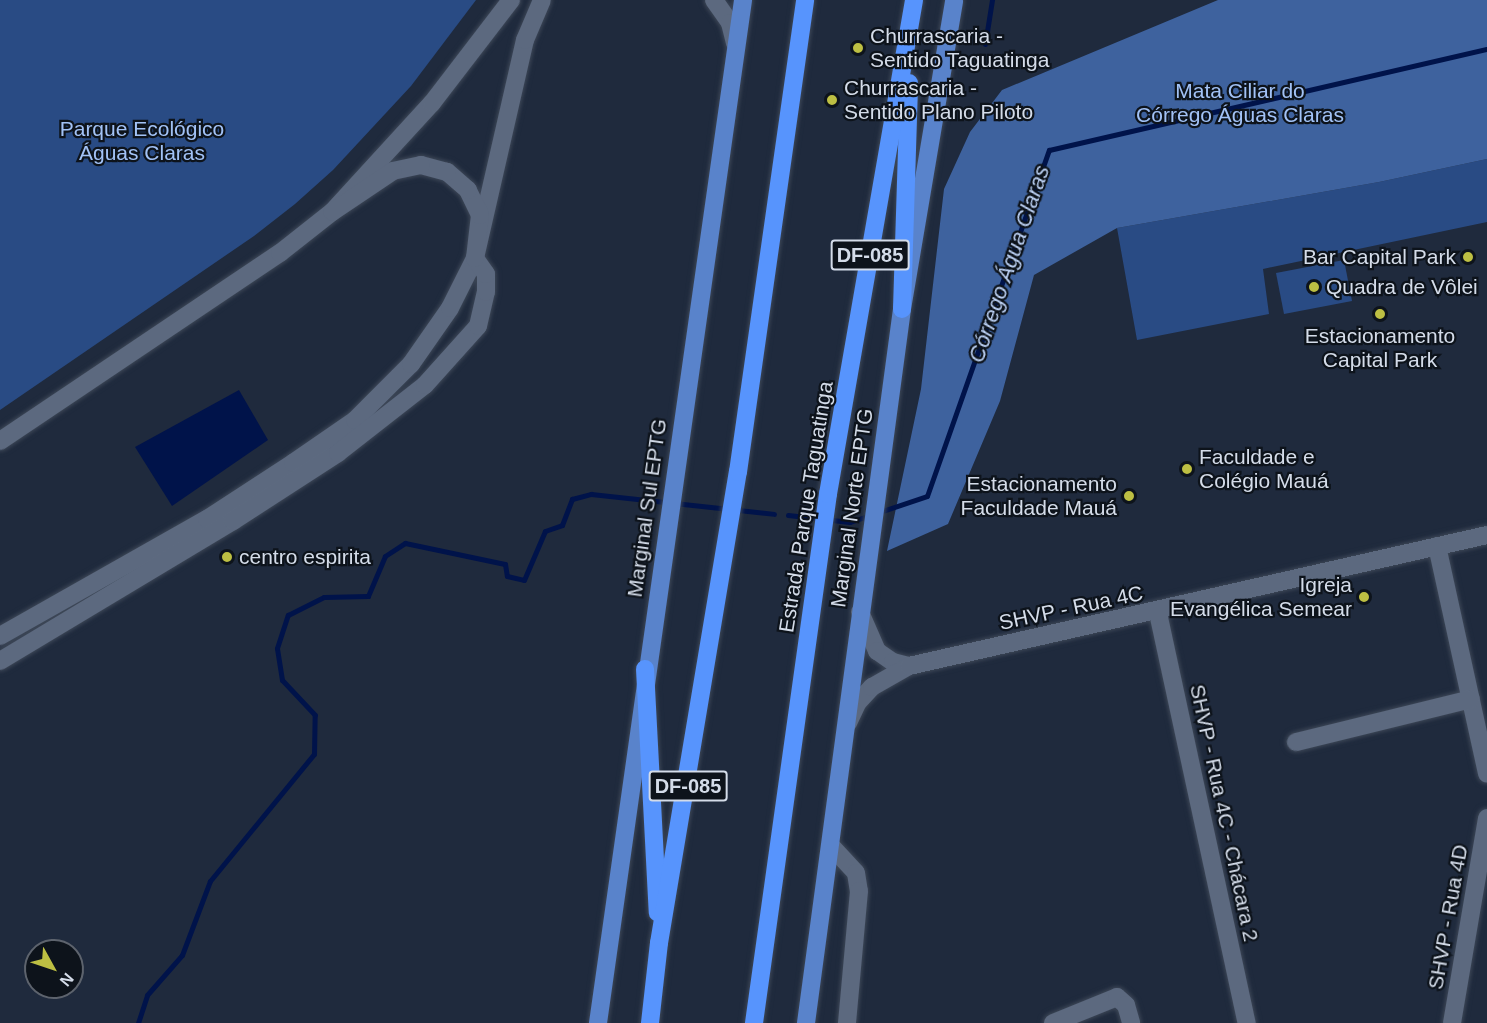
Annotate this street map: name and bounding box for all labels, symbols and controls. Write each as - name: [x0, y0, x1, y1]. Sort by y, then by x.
- place label: Churrascaria - Sentido Taguatinga: [870, 23, 1050, 73]
- marker: Churrascaria - Sentido Taguatinga: [851, 41, 865, 55]
- place label: Churrascaria - Sentido Plano Piloto: [844, 75, 1033, 125]
- park label: Mata Ciliar do Córrego Águas Claras: [1136, 78, 1344, 128]
- marker: Churrascaria - Sentido Plano Piloto: [825, 93, 839, 107]
- park label: Parque Ecológico Águas Claras: [60, 116, 224, 166]
- water label: Córrego Água Claras: [963, 162, 1055, 366]
- road number: DF-085: [830, 238, 910, 272]
- place label: Bar Capital Park: [1303, 244, 1456, 270]
- marker: Bar Capital Park: [1461, 250, 1475, 264]
- place label: Quadra de Vôlei: [1326, 274, 1478, 300]
- marker: Quadra de Vôlei: [1307, 280, 1321, 294]
- marker: Estacionamento Capital Park: [1373, 307, 1387, 321]
- place label: Estacionamento Capital Park: [1305, 323, 1455, 373]
- street label: Estrada Parque Taguatinga: [774, 379, 838, 635]
- street label: Marginal Norte EPTG: [826, 407, 878, 609]
- street label: Marginal Sul EPTG: [622, 417, 672, 599]
- place label: Faculdade e Colégio Mauá: [1199, 444, 1329, 494]
- marker: Faculdade e Colégio Mauá: [1180, 462, 1194, 476]
- place label: Estacionamento Faculdade Mauá: [961, 471, 1117, 521]
- marker: Estacionamento Faculdade Mauá: [1122, 489, 1136, 503]
- place label: centro espirita: [239, 544, 371, 570]
- marker: centro espirita: [220, 550, 234, 564]
- place label: Igreja Evangélica Semear: [1170, 572, 1352, 622]
- street label: SHVP - Rua 4C: [996, 580, 1146, 636]
- marker: Igreja Evangélica Semear: [1357, 590, 1371, 604]
- street label: SHVP - Rua 4C - Chácara 2: [1184, 682, 1264, 944]
- road number: DF-085: [648, 769, 728, 803]
- street label: SHVP - Rua 4D: [1423, 842, 1473, 992]
- north arrow: [24, 939, 84, 999]
- text: N: [56, 970, 77, 989]

